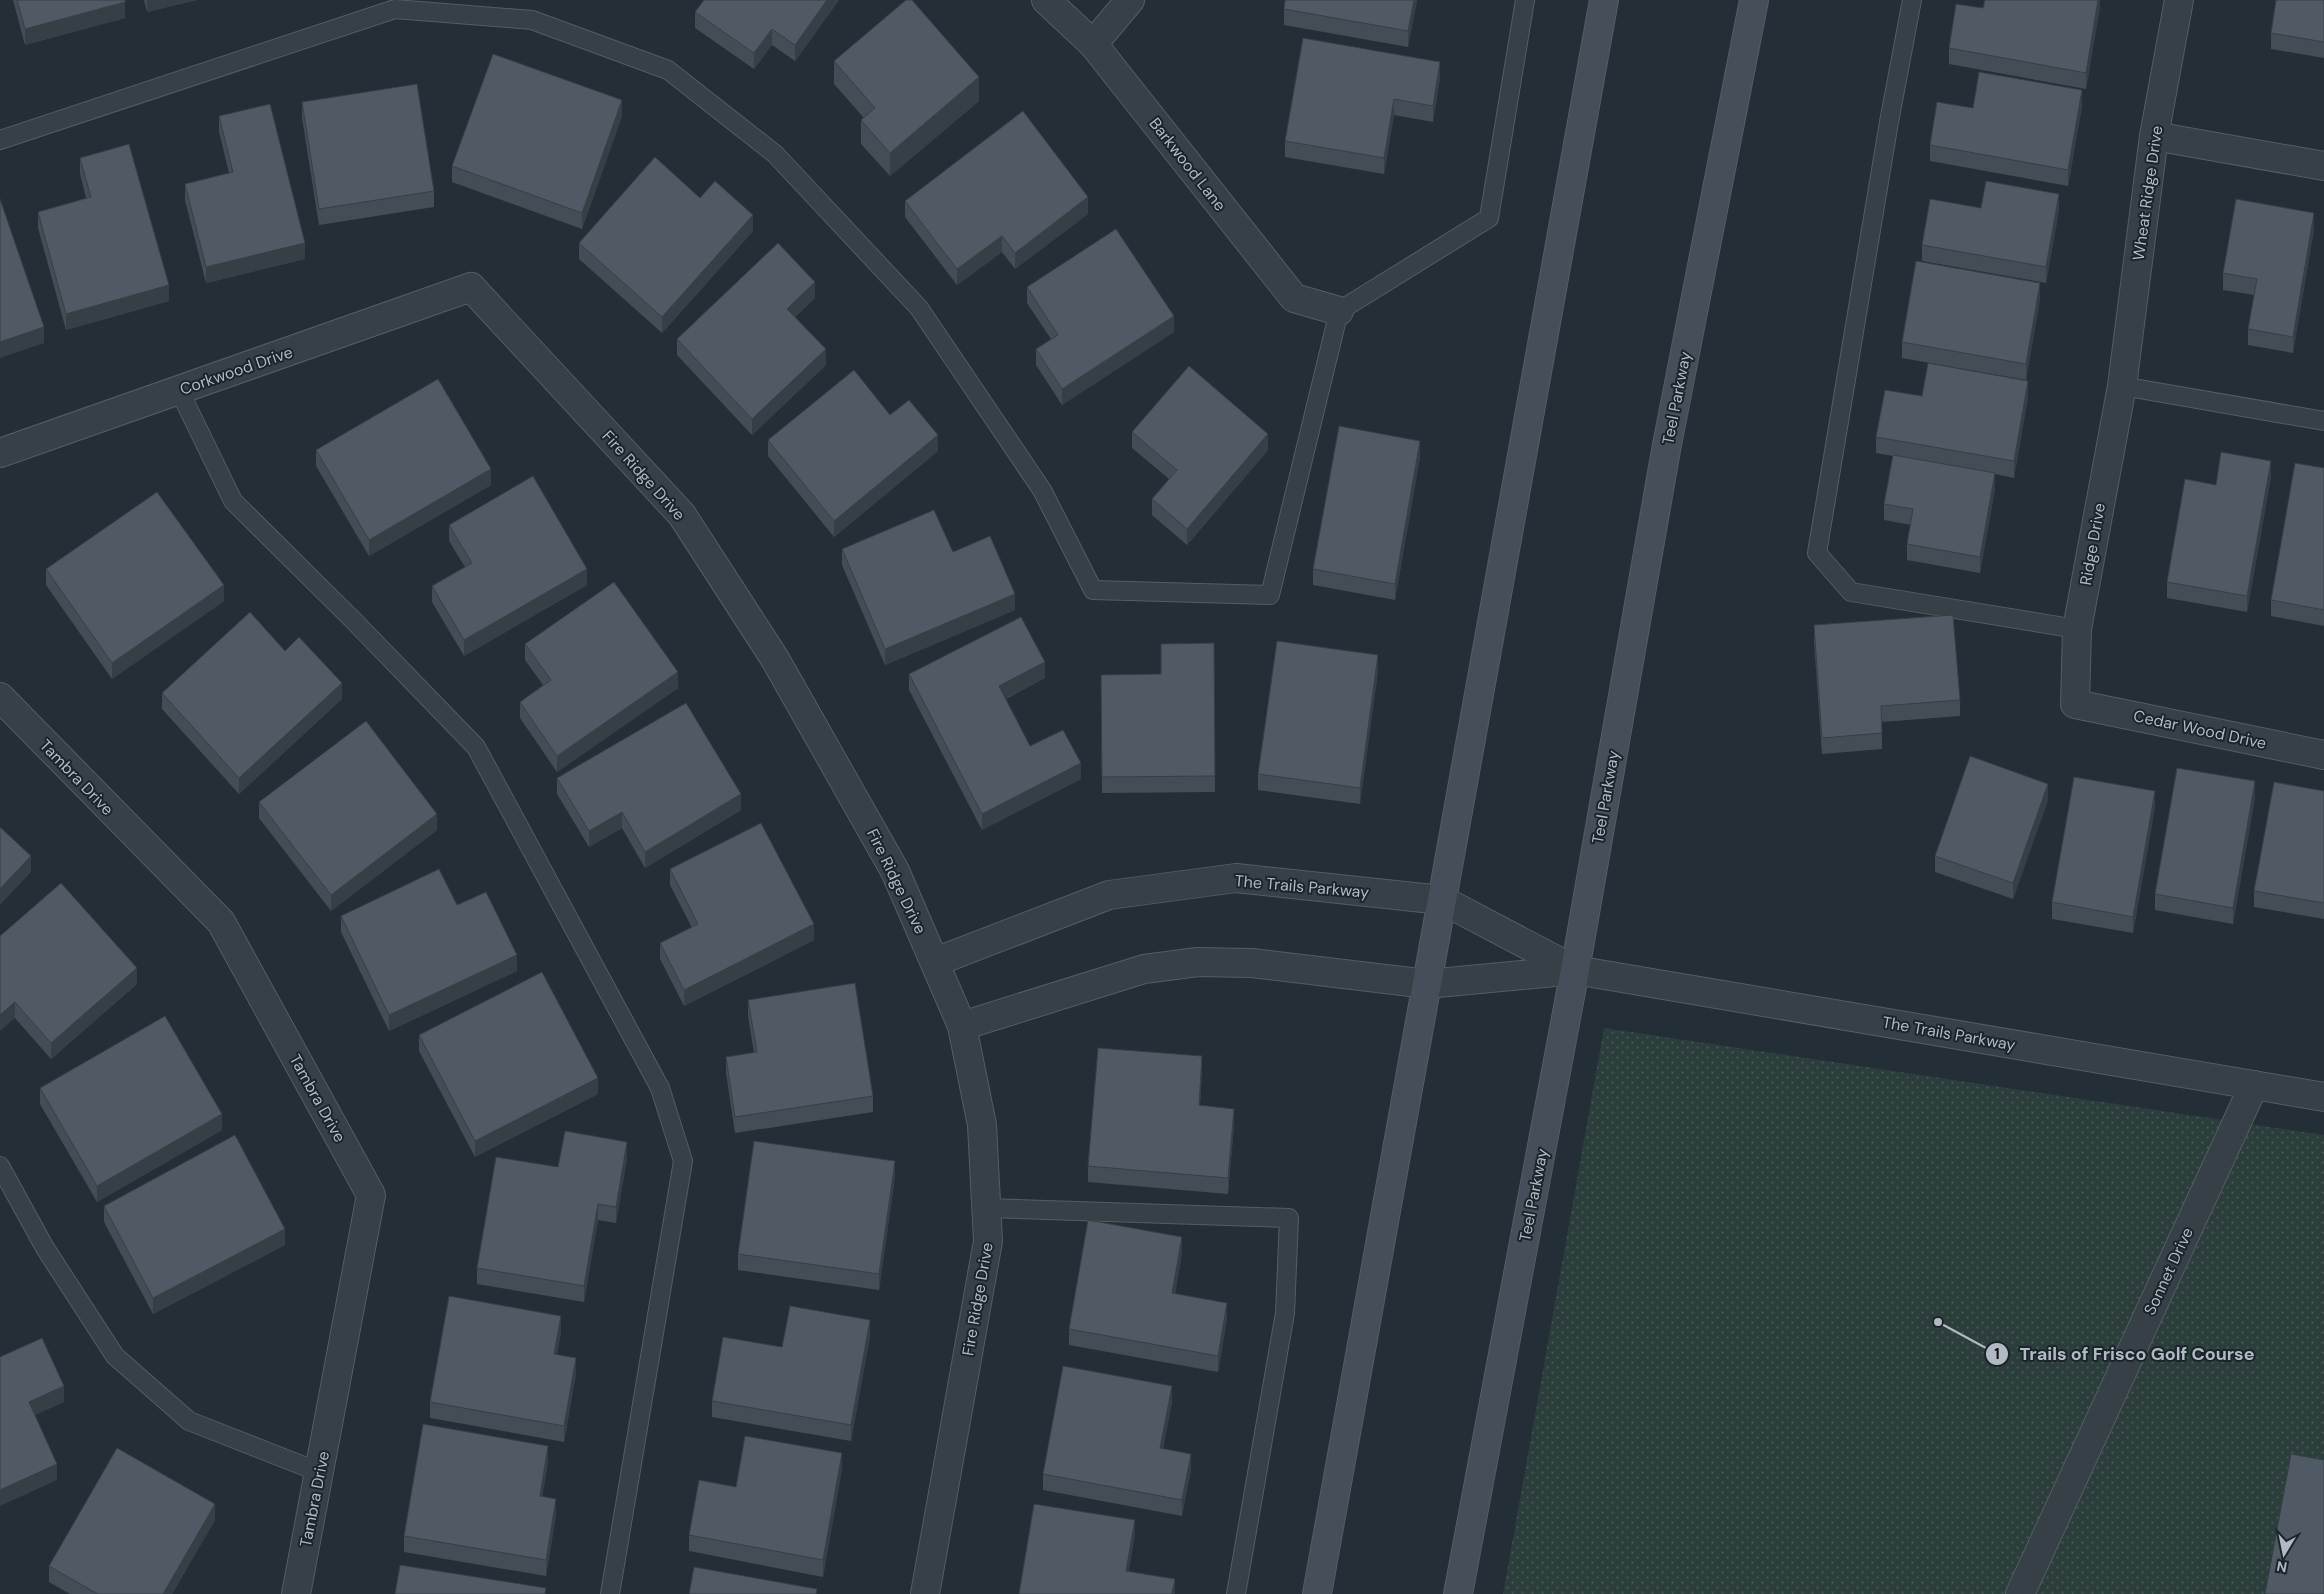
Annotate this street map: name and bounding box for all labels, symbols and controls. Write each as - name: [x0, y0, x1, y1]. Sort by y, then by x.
- street label: Barkwood Lane: [1145, 113, 1231, 215]
- street label: Wheat Ridge Drive: [2128, 124, 2167, 262]
- street label: Corkwood Drive: [177, 341, 295, 400]
- street label: Teel Parkway: [1657, 350, 1696, 446]
- street label: Fire Ridge Drive: [597, 426, 690, 525]
- street label: Ridge Drive: [2075, 501, 2110, 587]
- street label: Cedar Wood Drive: [2132, 705, 2268, 754]
- street label: Tambra Drive: [35, 735, 118, 820]
- street label: Teel Parkway: [1587, 749, 1624, 845]
- street label: Fire Ridge Drive: [862, 825, 931, 937]
- street label: The Trails Parkway: [1234, 870, 1370, 903]
- street label: The Trails Parkway: [1881, 1011, 2017, 1056]
- street label: Tambra Drive: [285, 1050, 350, 1146]
- street label: Teel Parkway: [1514, 1147, 1553, 1243]
- street label: Sonnet Drive: [2139, 1224, 2198, 1318]
- street label: Fire Ridge Drive: [957, 1241, 998, 1357]
- callout: Trails of Frisco Golf Course: [1985, 1337, 2265, 1370]
- text: Trails of Frisco Golf Course: [2019, 1342, 2255, 1366]
- text: 1: [1994, 1344, 2000, 1364]
- street label: Tambra Drive: [295, 1449, 334, 1549]
- north arrow: [2259, 1529, 2309, 1579]
- text: N: [2275, 1557, 2288, 1577]

